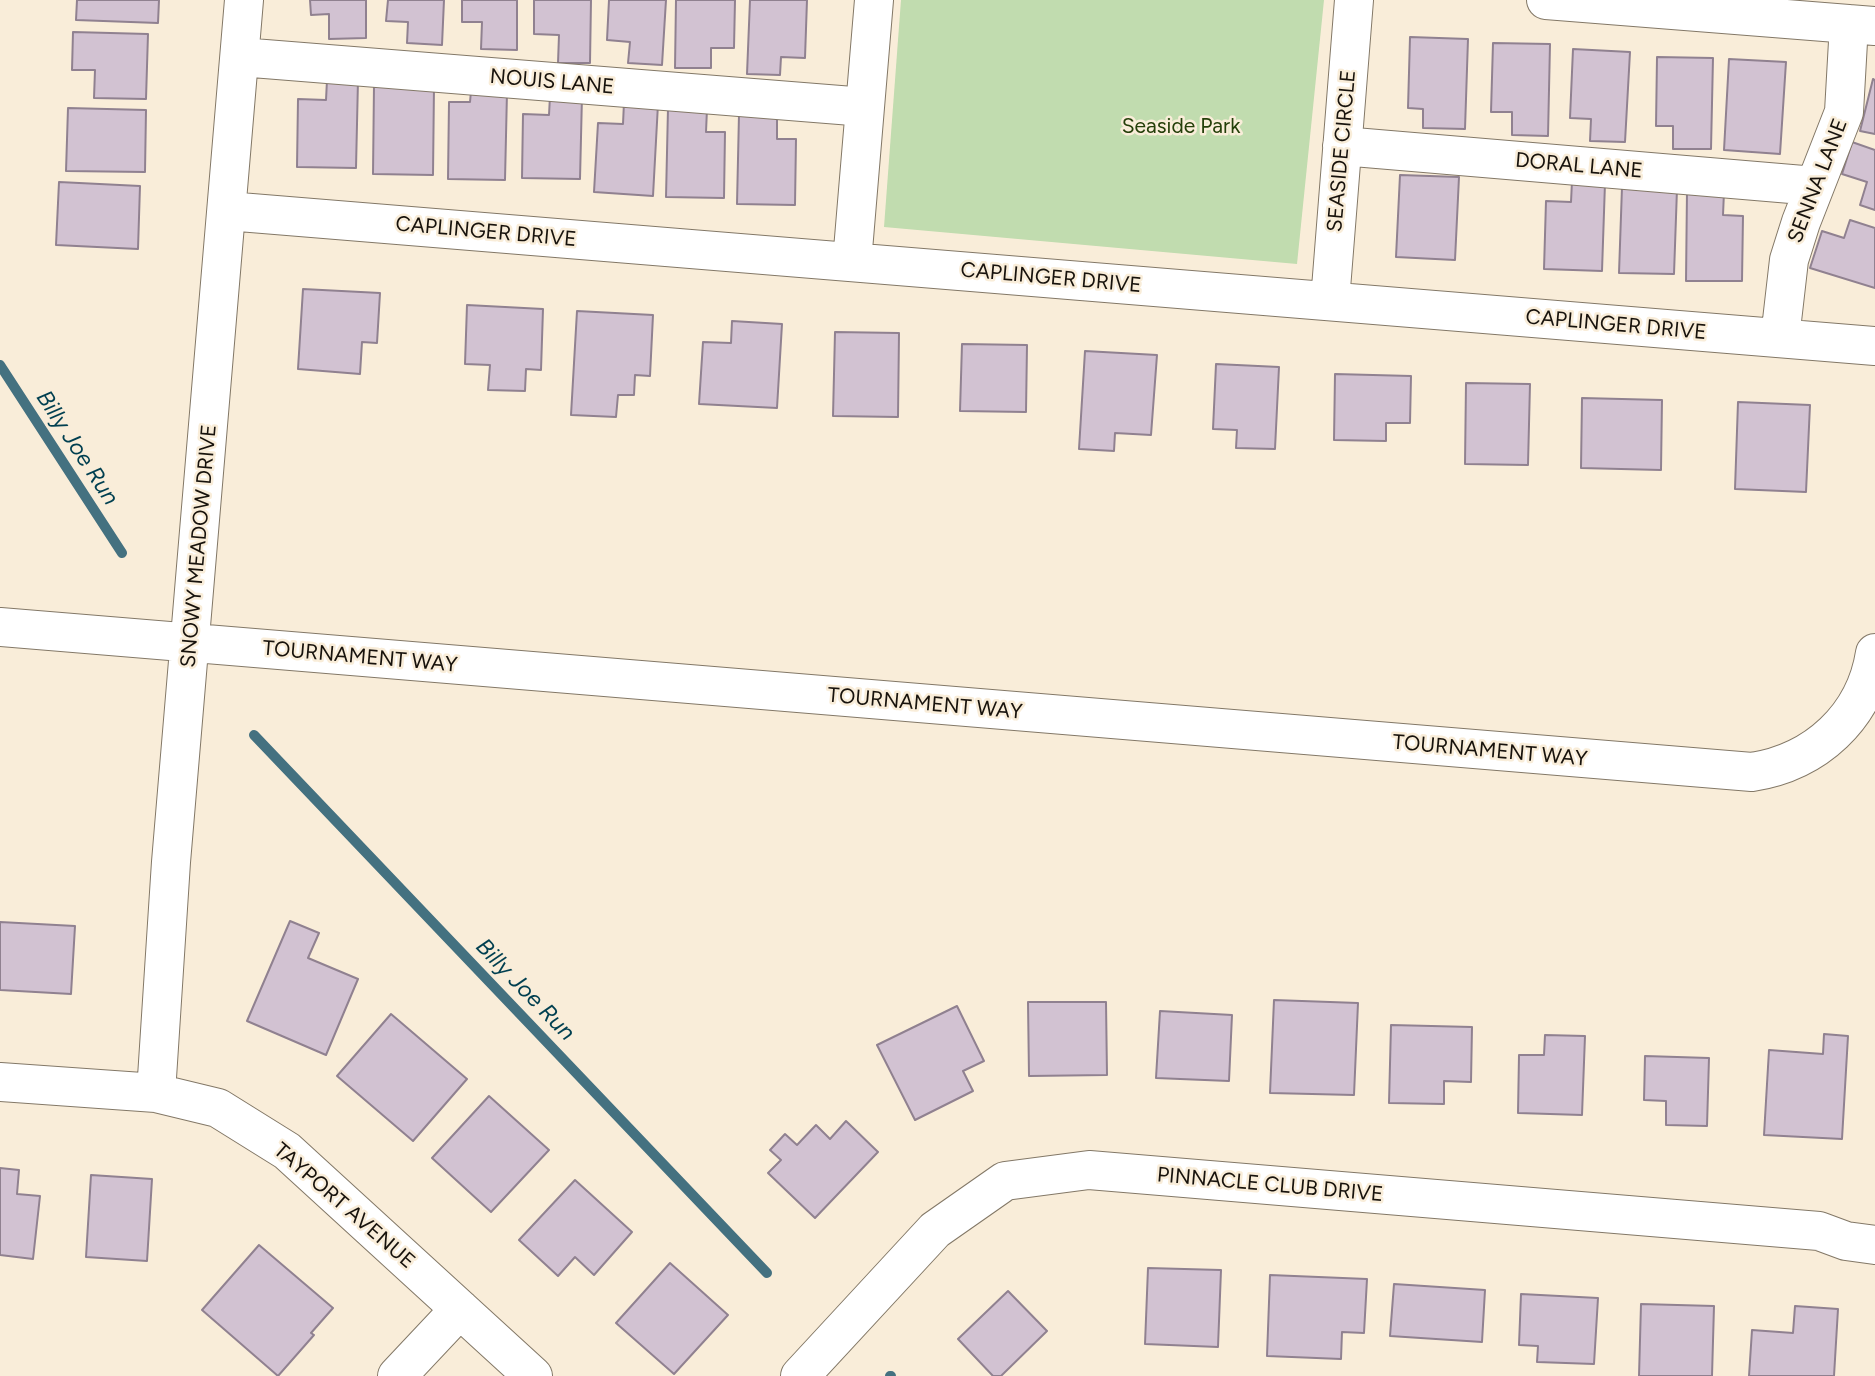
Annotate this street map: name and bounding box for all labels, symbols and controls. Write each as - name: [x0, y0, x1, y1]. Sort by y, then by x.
- street label: NOUIS LANE: [489, 64, 615, 100]
- street label: SEASIDE CIRCLE: [1322, 69, 1362, 233]
- park label: Seaside Park: [1122, 114, 1240, 140]
- street label: SENNA LANE: [1783, 115, 1853, 247]
- street label: DORAL LANE: [1514, 148, 1644, 184]
- street label: CAPLINGER DRIVE: [395, 212, 577, 252]
- street label: CAPLINGER DRIVE: [960, 258, 1142, 298]
- street label: CAPLINGER DRIVE: [1525, 305, 1707, 345]
- water label: Billy Joe Run: [30, 386, 124, 510]
- street label: SNOWY MEADOW DRIVE: [176, 423, 222, 669]
- street label: TOURNAMENT WAY: [261, 636, 459, 678]
- street label: TOURNAMENT WAY: [826, 683, 1024, 725]
- street label: TOURNAMENT WAY: [1391, 730, 1589, 772]
- water label: Billy Joe Run: [470, 933, 580, 1047]
- street label: TAYPORT AVENUE: [268, 1138, 420, 1274]
- street label: PINNACLE CLUB DRIVE: [1156, 1163, 1384, 1207]

